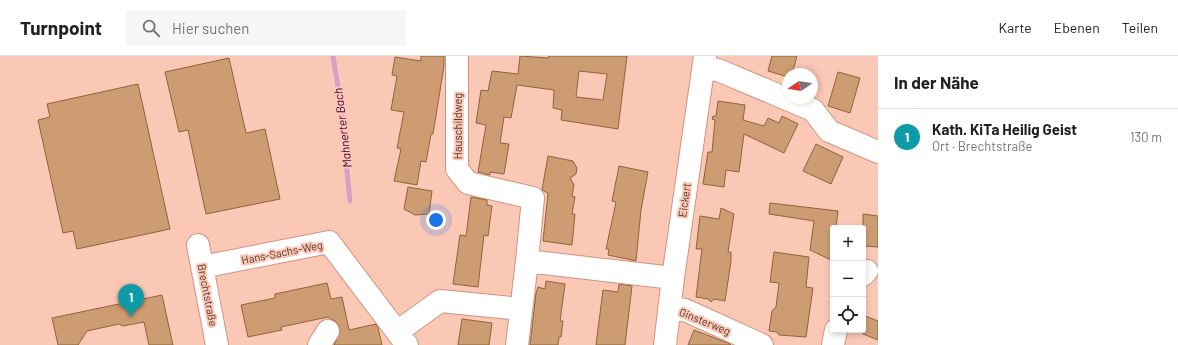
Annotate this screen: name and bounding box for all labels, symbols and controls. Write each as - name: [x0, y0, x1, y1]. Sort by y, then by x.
- search box: [126, 10, 406, 46]
- text: Turnpoint: [20, 16, 102, 39]
- icon: search: [140, 17, 162, 39]
- text: Hier suchen: [172, 19, 249, 37]
- text: Karte: [998, 19, 1032, 36]
- text: Ebenen: [1054, 19, 1100, 36]
- text: Teilen: [1122, 19, 1158, 36]
- north arrow: [782, 68, 818, 104]
- text: In der Nähe: [894, 72, 979, 92]
- water label: Mahnerter Bach: [330, 87, 354, 169]
- street label: Hauschildweg: [451, 93, 464, 159]
- text: Kath. KiTa Heilig Geist: [932, 120, 1077, 138]
- text: 1: [905, 129, 909, 145]
- text: 130 m: [1130, 129, 1162, 145]
- text: Ort · Brechtstraße: [932, 138, 1032, 154]
- street label: Eickert: [675, 182, 693, 218]
- your location: [426, 210, 446, 230]
- map controls: [830, 225, 866, 333]
- button: +: [830, 225, 866, 261]
- street label: Hans-Sachs-Weg: [240, 238, 324, 266]
- button: −: [830, 261, 866, 297]
- street label: Brechtstraße: [196, 263, 220, 327]
- pin: 1: [118, 284, 144, 317]
- button: locate: [830, 297, 866, 333]
- street label: Ginsterweg: [677, 305, 733, 337]

